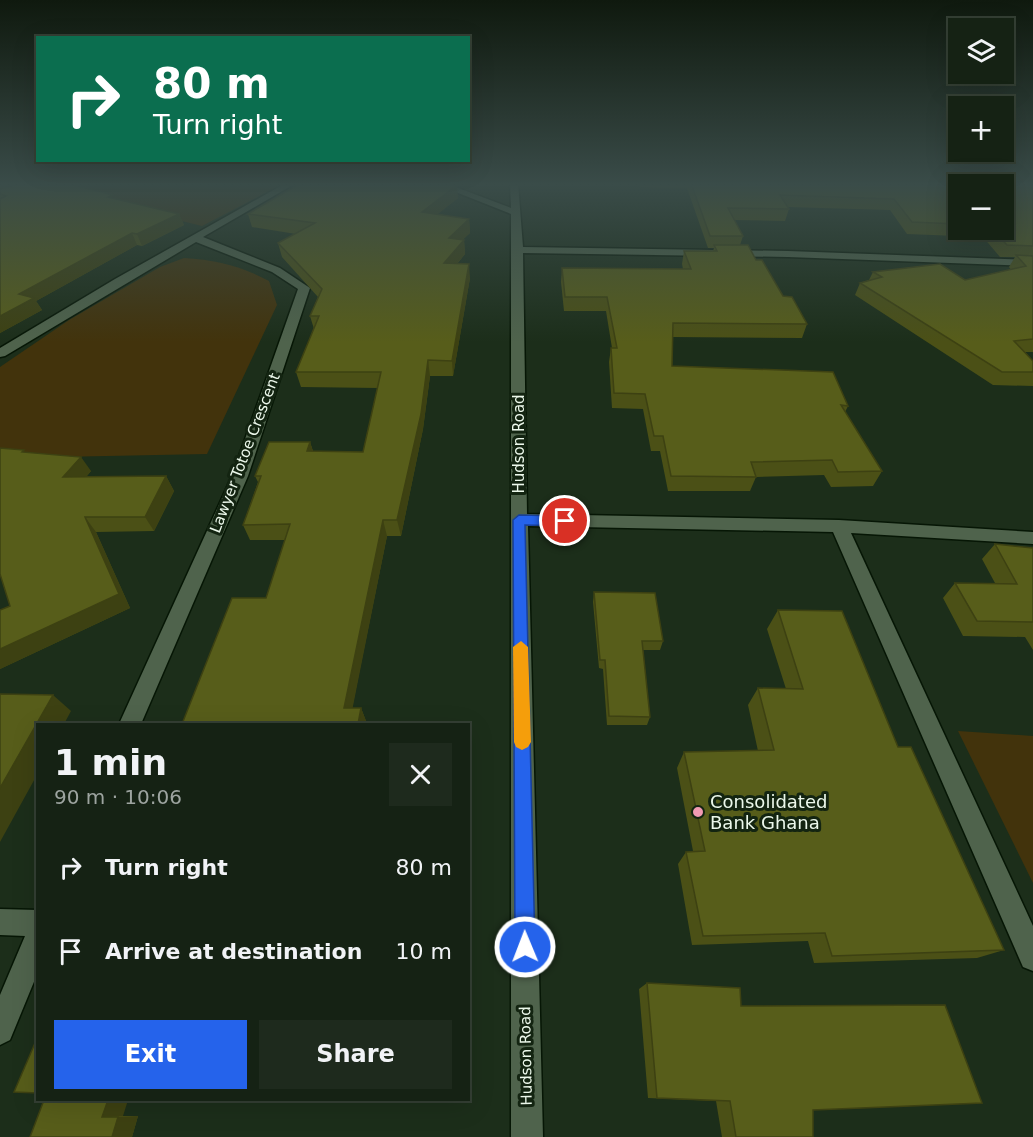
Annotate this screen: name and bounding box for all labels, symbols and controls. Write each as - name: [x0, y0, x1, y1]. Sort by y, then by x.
- map controls: [948, 18, 1014, 240]
- button: layers: [948, 18, 1014, 84]
- text: 80 m: [153, 59, 270, 108]
- icon: right: [54, 60, 132, 138]
- button: +: [948, 96, 1014, 162]
- text: Turn right: [153, 109, 282, 140]
- button: −: [948, 174, 1014, 240]
- street label: Lawyer Totoe Crescent: [206, 370, 284, 536]
- street label: Hudson Road: [510, 394, 528, 494]
- pin: [539, 495, 590, 546]
- icon: arrive: [548, 504, 581, 537]
- text: 1 min: [54, 742, 167, 783]
- button: close: [389, 743, 452, 806]
- text: 90 m · 10:06: [54, 785, 182, 809]
- place label: Consolidated Bank Ghana: [710, 791, 827, 833]
- marker: Consolidated Bank Ghana: [691, 805, 705, 819]
- icon: right: [54, 851, 87, 884]
- text: Turn right: [105, 855, 228, 880]
- text: 80 m: [396, 855, 452, 880]
- position arrow: [493, 915, 557, 979]
- icon: arrive: [54, 935, 87, 968]
- text: Arrive at destination: [105, 939, 362, 964]
- text: 10 m: [396, 939, 452, 964]
- street label: Hudson Road: [516, 1006, 536, 1106]
- button: Exit: [54, 1020, 247, 1089]
- button: Share: [259, 1020, 452, 1089]

